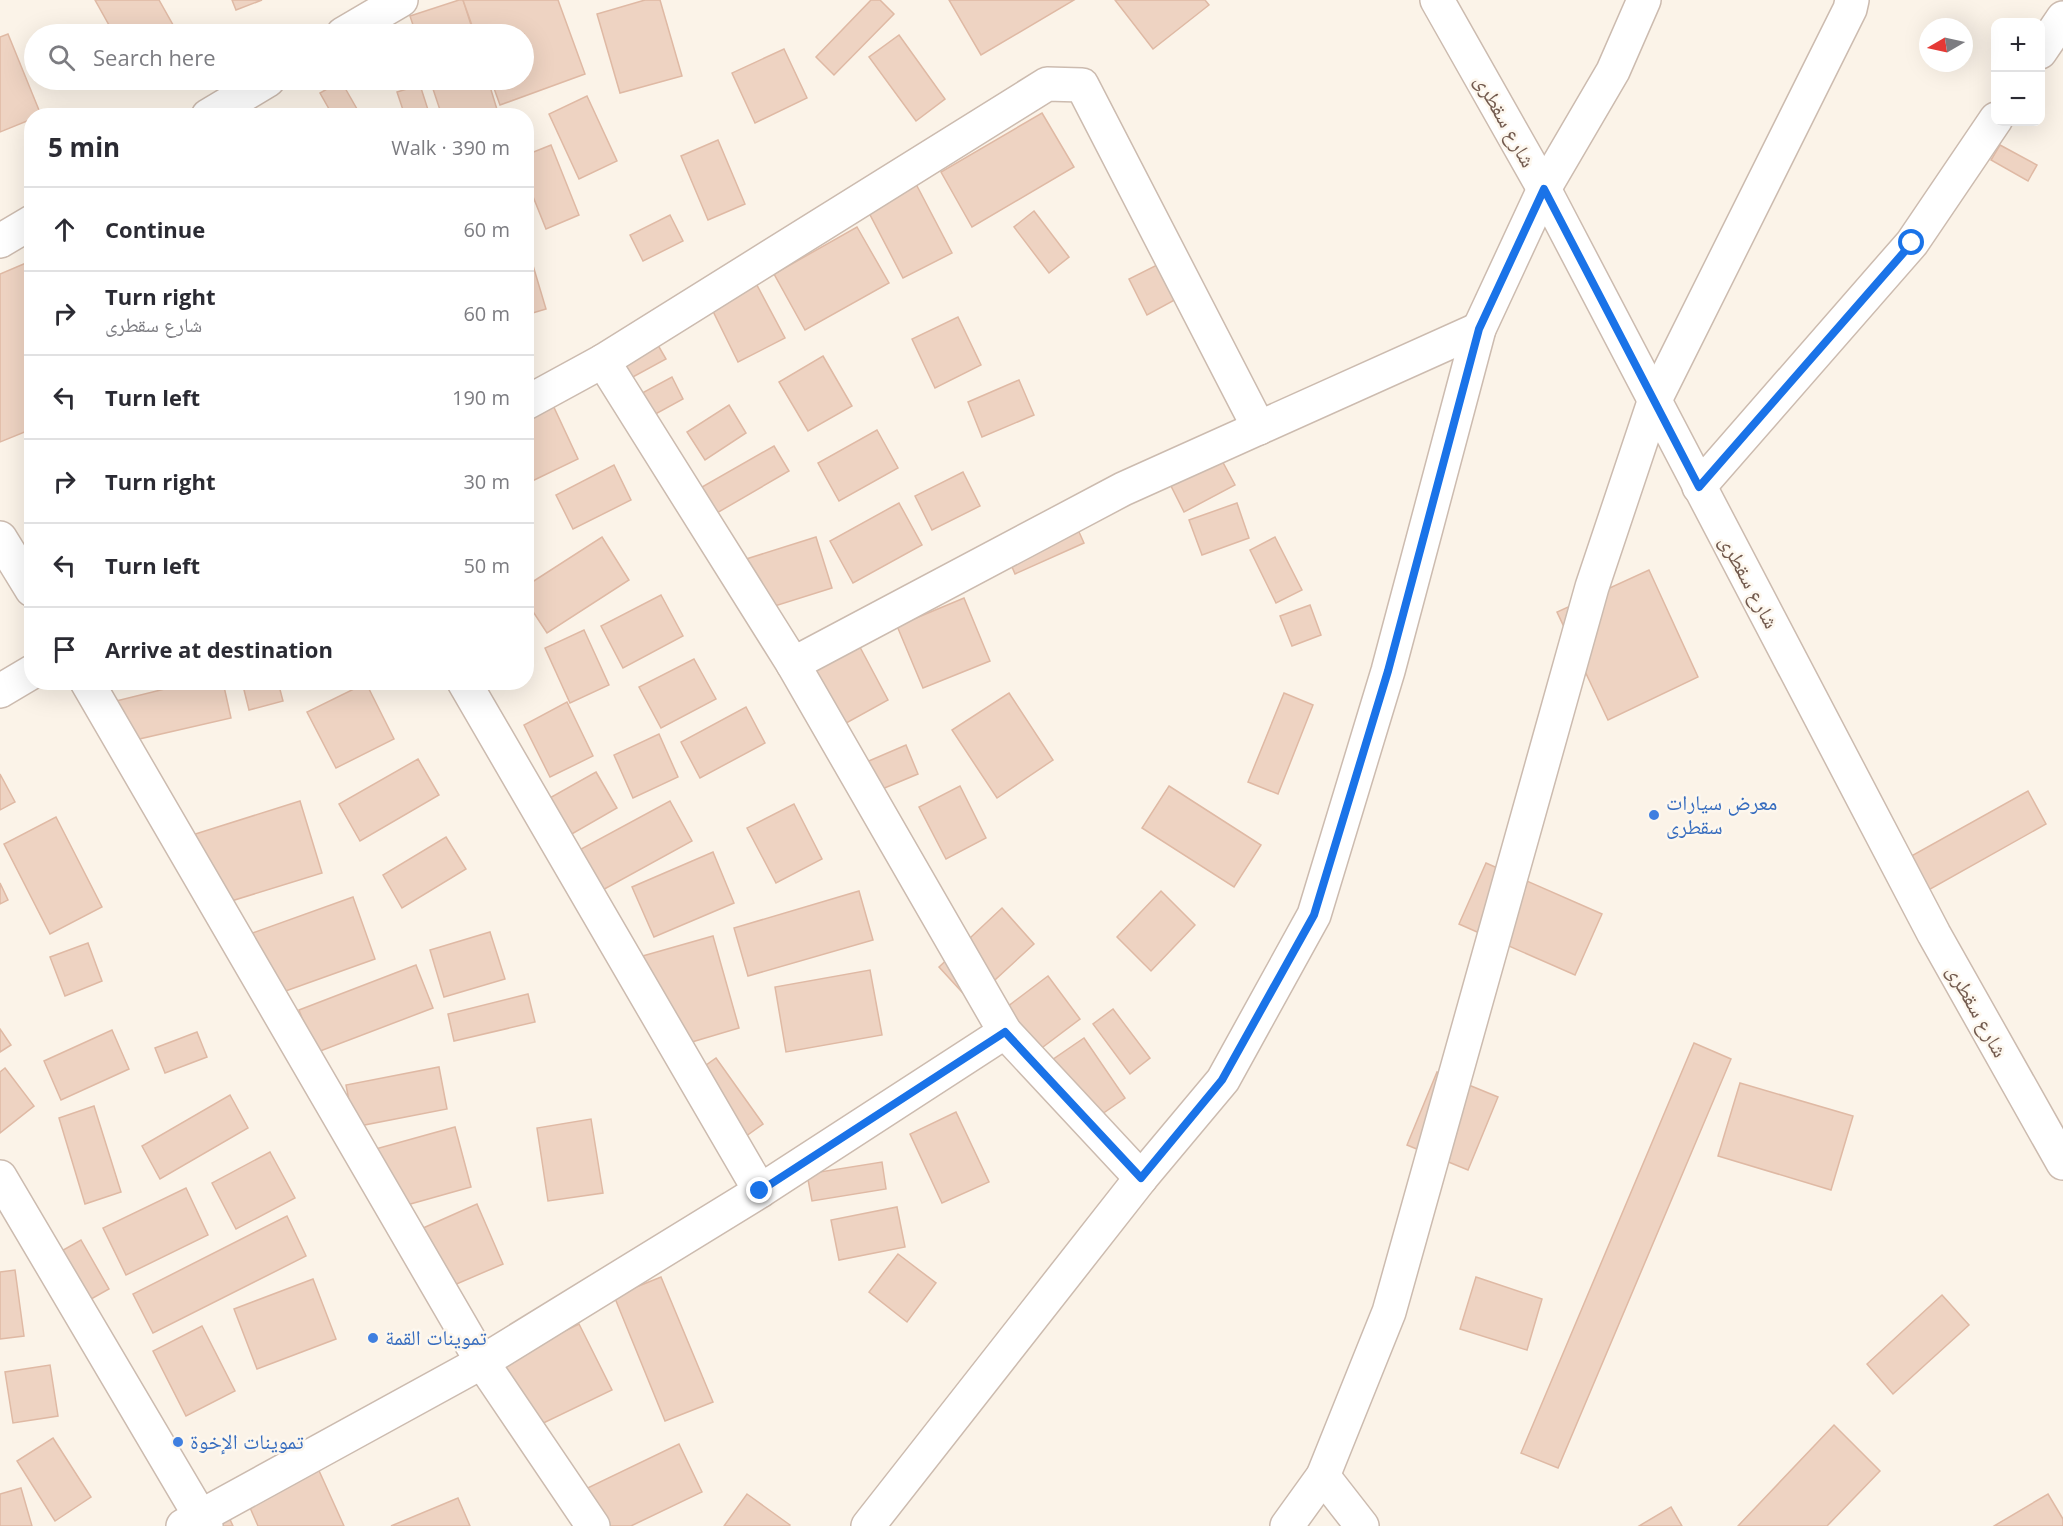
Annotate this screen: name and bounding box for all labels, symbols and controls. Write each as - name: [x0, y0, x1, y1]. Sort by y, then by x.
- north arrow: [1919, 18, 1973, 72]
- map controls: [1991, 18, 2045, 126]
- button: +: [1991, 18, 2045, 72]
- search box: [24, 24, 534, 90]
- icon: search: [45, 41, 78, 74]
- text: Search here: [93, 42, 216, 72]
- street label: شارع سقطرى: [1469, 69, 1543, 172]
- button: −: [1991, 72, 2045, 126]
- text: 5 min: [48, 129, 120, 165]
- text: Walk · 390 m: [391, 134, 510, 161]
- icon: ahead: [48, 213, 81, 246]
- text: Continue: [105, 214, 205, 244]
- text: 60 m: [463, 216, 510, 243]
- route start: [1898, 229, 1924, 255]
- text: Turn right: [105, 281, 216, 311]
- icon: right: [48, 297, 81, 330]
- text: 60 m: [463, 300, 510, 327]
- text: شارع سقطرى: [105, 311, 202, 338]
- icon: left: [48, 381, 81, 414]
- text: Turn left: [105, 382, 200, 412]
- text: 190 m: [452, 384, 510, 411]
- icon: right: [48, 465, 81, 498]
- text: Turn right: [105, 466, 216, 496]
- text: 30 m: [463, 468, 510, 495]
- street label: شارع سقطرى: [1714, 530, 1786, 633]
- icon: left: [48, 549, 81, 582]
- text: Turn left: [105, 550, 200, 580]
- text: 50 m: [463, 552, 510, 579]
- icon: arrive: [48, 633, 81, 666]
- text: Arrive at destination: [105, 634, 333, 664]
- place label: معرض سيارات سقطرى: [1666, 788, 1777, 840]
- marker: معرض سيارات سقطرى: [1647, 808, 1661, 822]
- street label: شارع سقطرى: [1941, 959, 2015, 1062]
- route end: [746, 1177, 772, 1203]
- place label: تموينات القمة: [385, 1323, 487, 1351]
- marker: تموينات القمة: [366, 1331, 380, 1345]
- place label: تموينات الإخوة: [190, 1427, 304, 1455]
- marker: تموينات الإخوة: [171, 1435, 185, 1449]

